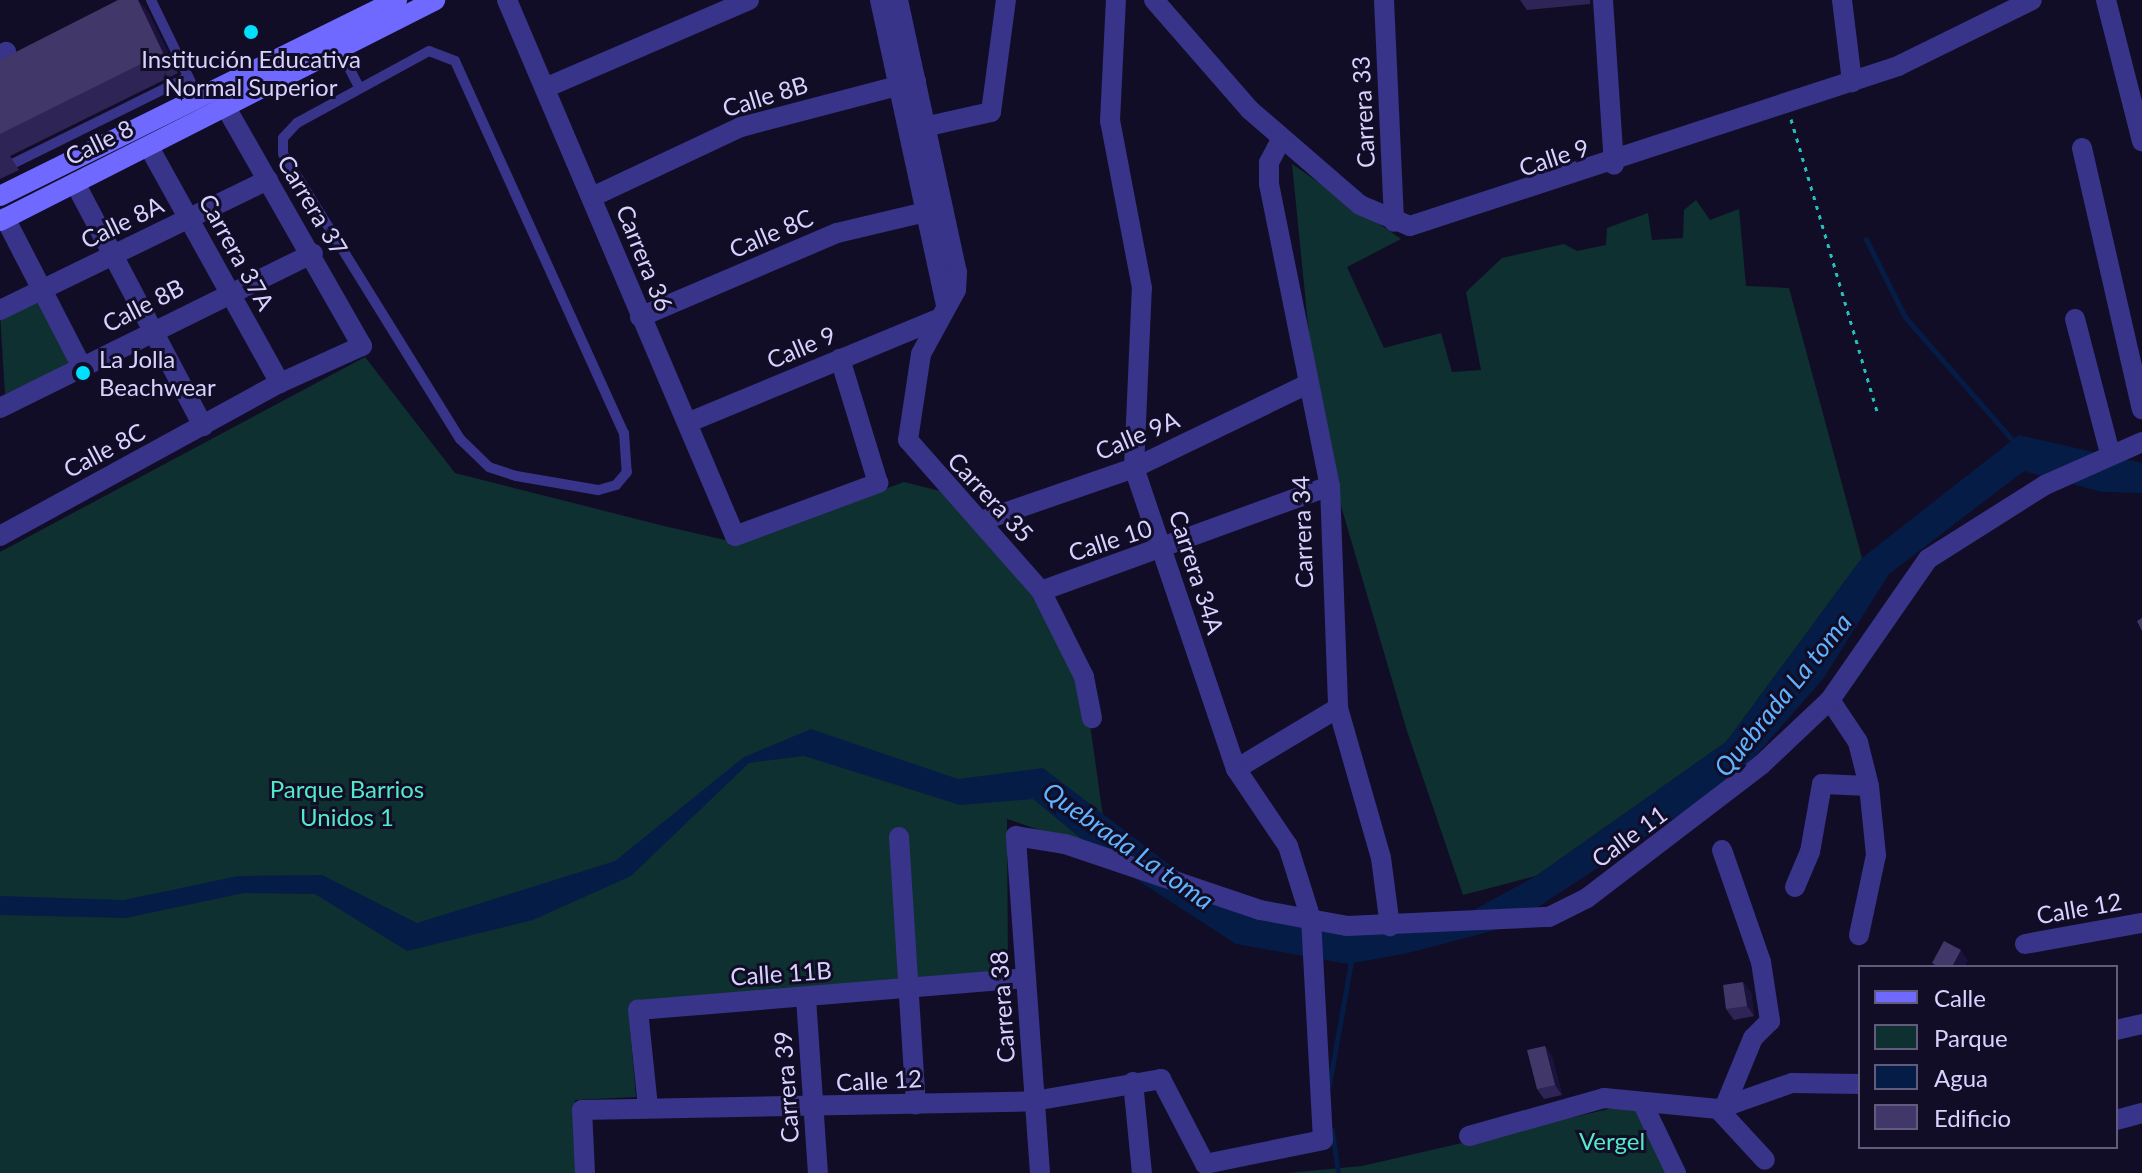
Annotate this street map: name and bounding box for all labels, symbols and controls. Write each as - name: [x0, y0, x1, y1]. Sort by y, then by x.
- marker: Institución Educativa Normal Superior: [242, 23, 260, 41]
- place label: Institución Educativa Normal Superior: [141, 45, 361, 101]
- street label: Carrera 33: [1346, 55, 1380, 169]
- street label: Calle 8B: [719, 69, 811, 123]
- street label: Calle 8: [60, 113, 138, 171]
- street label: Calle 9: [1515, 132, 1593, 182]
- street label: Carrera 37: [272, 150, 354, 260]
- street label: Carrera 37A: [193, 189, 281, 315]
- street label: Calle 8A: [76, 190, 168, 254]
- street label: Carrera 36: [611, 201, 679, 315]
- street label: Calle 8C: [725, 203, 817, 263]
- street label: Calle 8B: [97, 272, 189, 338]
- street label: Calle 9: [762, 320, 840, 374]
- place label: La Jolla Beachwear: [99, 345, 216, 401]
- marker: La Jolla Beachwear: [74, 364, 92, 382]
- street label: Calle 9A: [1091, 404, 1183, 466]
- street label: Calle 8C: [58, 417, 150, 483]
- street label: Carrera 35: [942, 446, 1040, 548]
- street label: Carrera 34: [1286, 475, 1318, 589]
- street label: Carrera 34A: [1163, 507, 1231, 637]
- street label: Calle 10: [1065, 513, 1155, 567]
- water label: Quebrada La toma: [1708, 607, 1858, 783]
- park label: Parque Barrios Unidos 1: [270, 775, 424, 831]
- water label: Quebrada La toma: [1037, 775, 1219, 917]
- street label: Calle 11: [1586, 799, 1672, 873]
- street label: Calle 12: [2034, 886, 2124, 930]
- street label: Carrera 38: [984, 950, 1020, 1064]
- street label: Calle 11B: [729, 955, 833, 991]
- legend: [1858, 965, 2118, 1149]
- text: Calle: [1934, 983, 1986, 1012]
- text: Parque: [1934, 1023, 2008, 1052]
- street label: Carrera 39: [768, 1030, 804, 1144]
- street label: Calle 12: [835, 1063, 923, 1097]
- text: Agua: [1934, 1063, 1988, 1092]
- text: Edificio: [1934, 1103, 2011, 1132]
- park label: Vergel: [1579, 1127, 1645, 1155]

